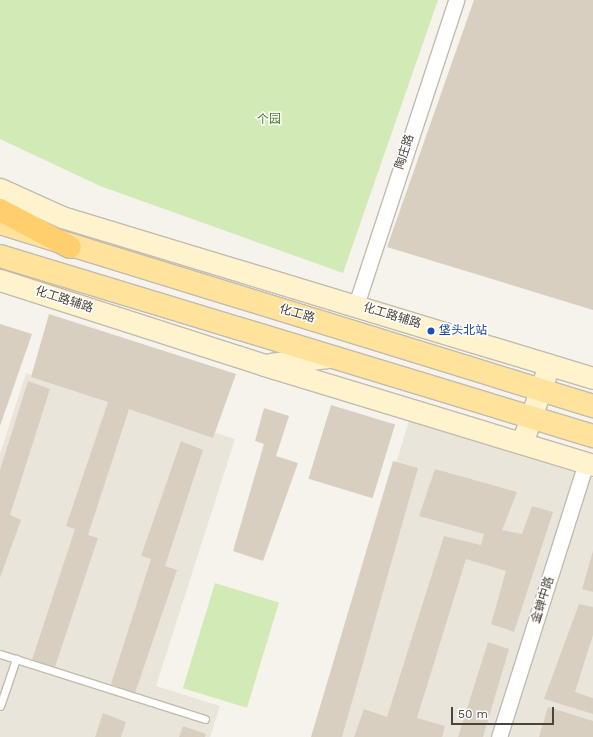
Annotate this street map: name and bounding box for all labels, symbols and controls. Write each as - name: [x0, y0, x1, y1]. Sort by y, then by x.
- park label: 个园: [257, 113, 281, 127]
- street label: 陶庄路: [393, 133, 417, 171]
- street label: 化工路辅路: [33, 284, 95, 316]
- street label: 化工路辅路: [361, 300, 423, 332]
- street label: 化工路: [278, 302, 316, 326]
- place label: 垡头北站: [439, 324, 487, 338]
- marker: 垡头北站: [426, 326, 436, 336]
- street label: 金蝉中路: [529, 575, 557, 625]
- scale bar: [453, 699, 556, 725]
- text: 50 m: [458, 707, 488, 721]

